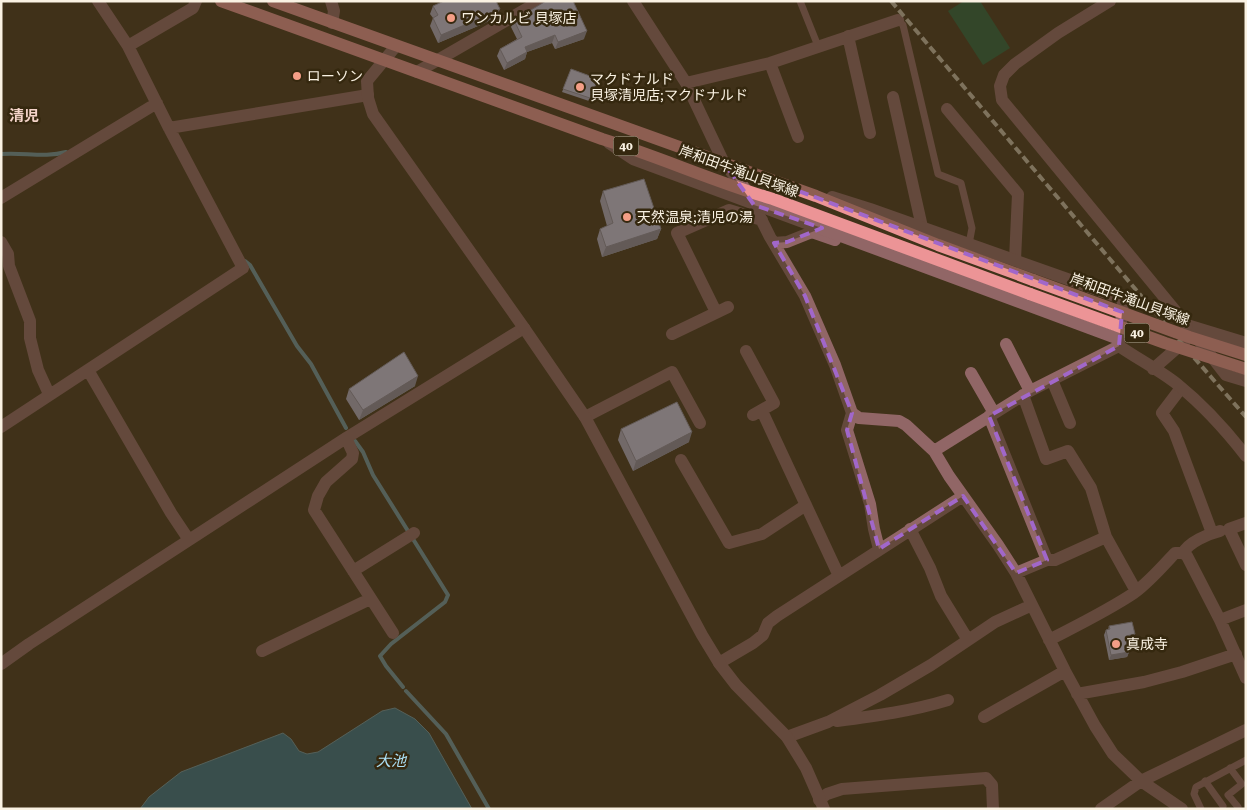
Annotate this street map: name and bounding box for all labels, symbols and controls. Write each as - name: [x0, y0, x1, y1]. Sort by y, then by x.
- place label: ワンカルビ 貝塚店: [461, 10, 577, 26]
- marker: ワンカルビ 貝塚店: [445, 12, 457, 24]
- place label: ローソン: [307, 68, 363, 84]
- marker: ローソン: [291, 70, 303, 82]
- place label: マクドナルド 貝塚清児店;マクドナルド: [590, 71, 748, 103]
- marker: マクドナルド 貝塚清児店;マクドナルド: [574, 81, 586, 93]
- district label: 清児: [9, 107, 39, 125]
- road number: 40: [614, 136, 638, 156]
- street label: 岸和田牛滝山貝塚線: [677, 142, 801, 200]
- place label: 天然温泉;清児の湯: [637, 209, 753, 225]
- marker: 天然温泉;清児の湯: [621, 211, 633, 223]
- street label: 岸和田牛滝山貝塚線: [1068, 270, 1192, 328]
- road number: 40: [1124, 323, 1150, 342]
- place label: 真成寺: [1126, 636, 1168, 652]
- marker: 真成寺: [1110, 638, 1122, 650]
- water label: 大池: [376, 752, 408, 770]

